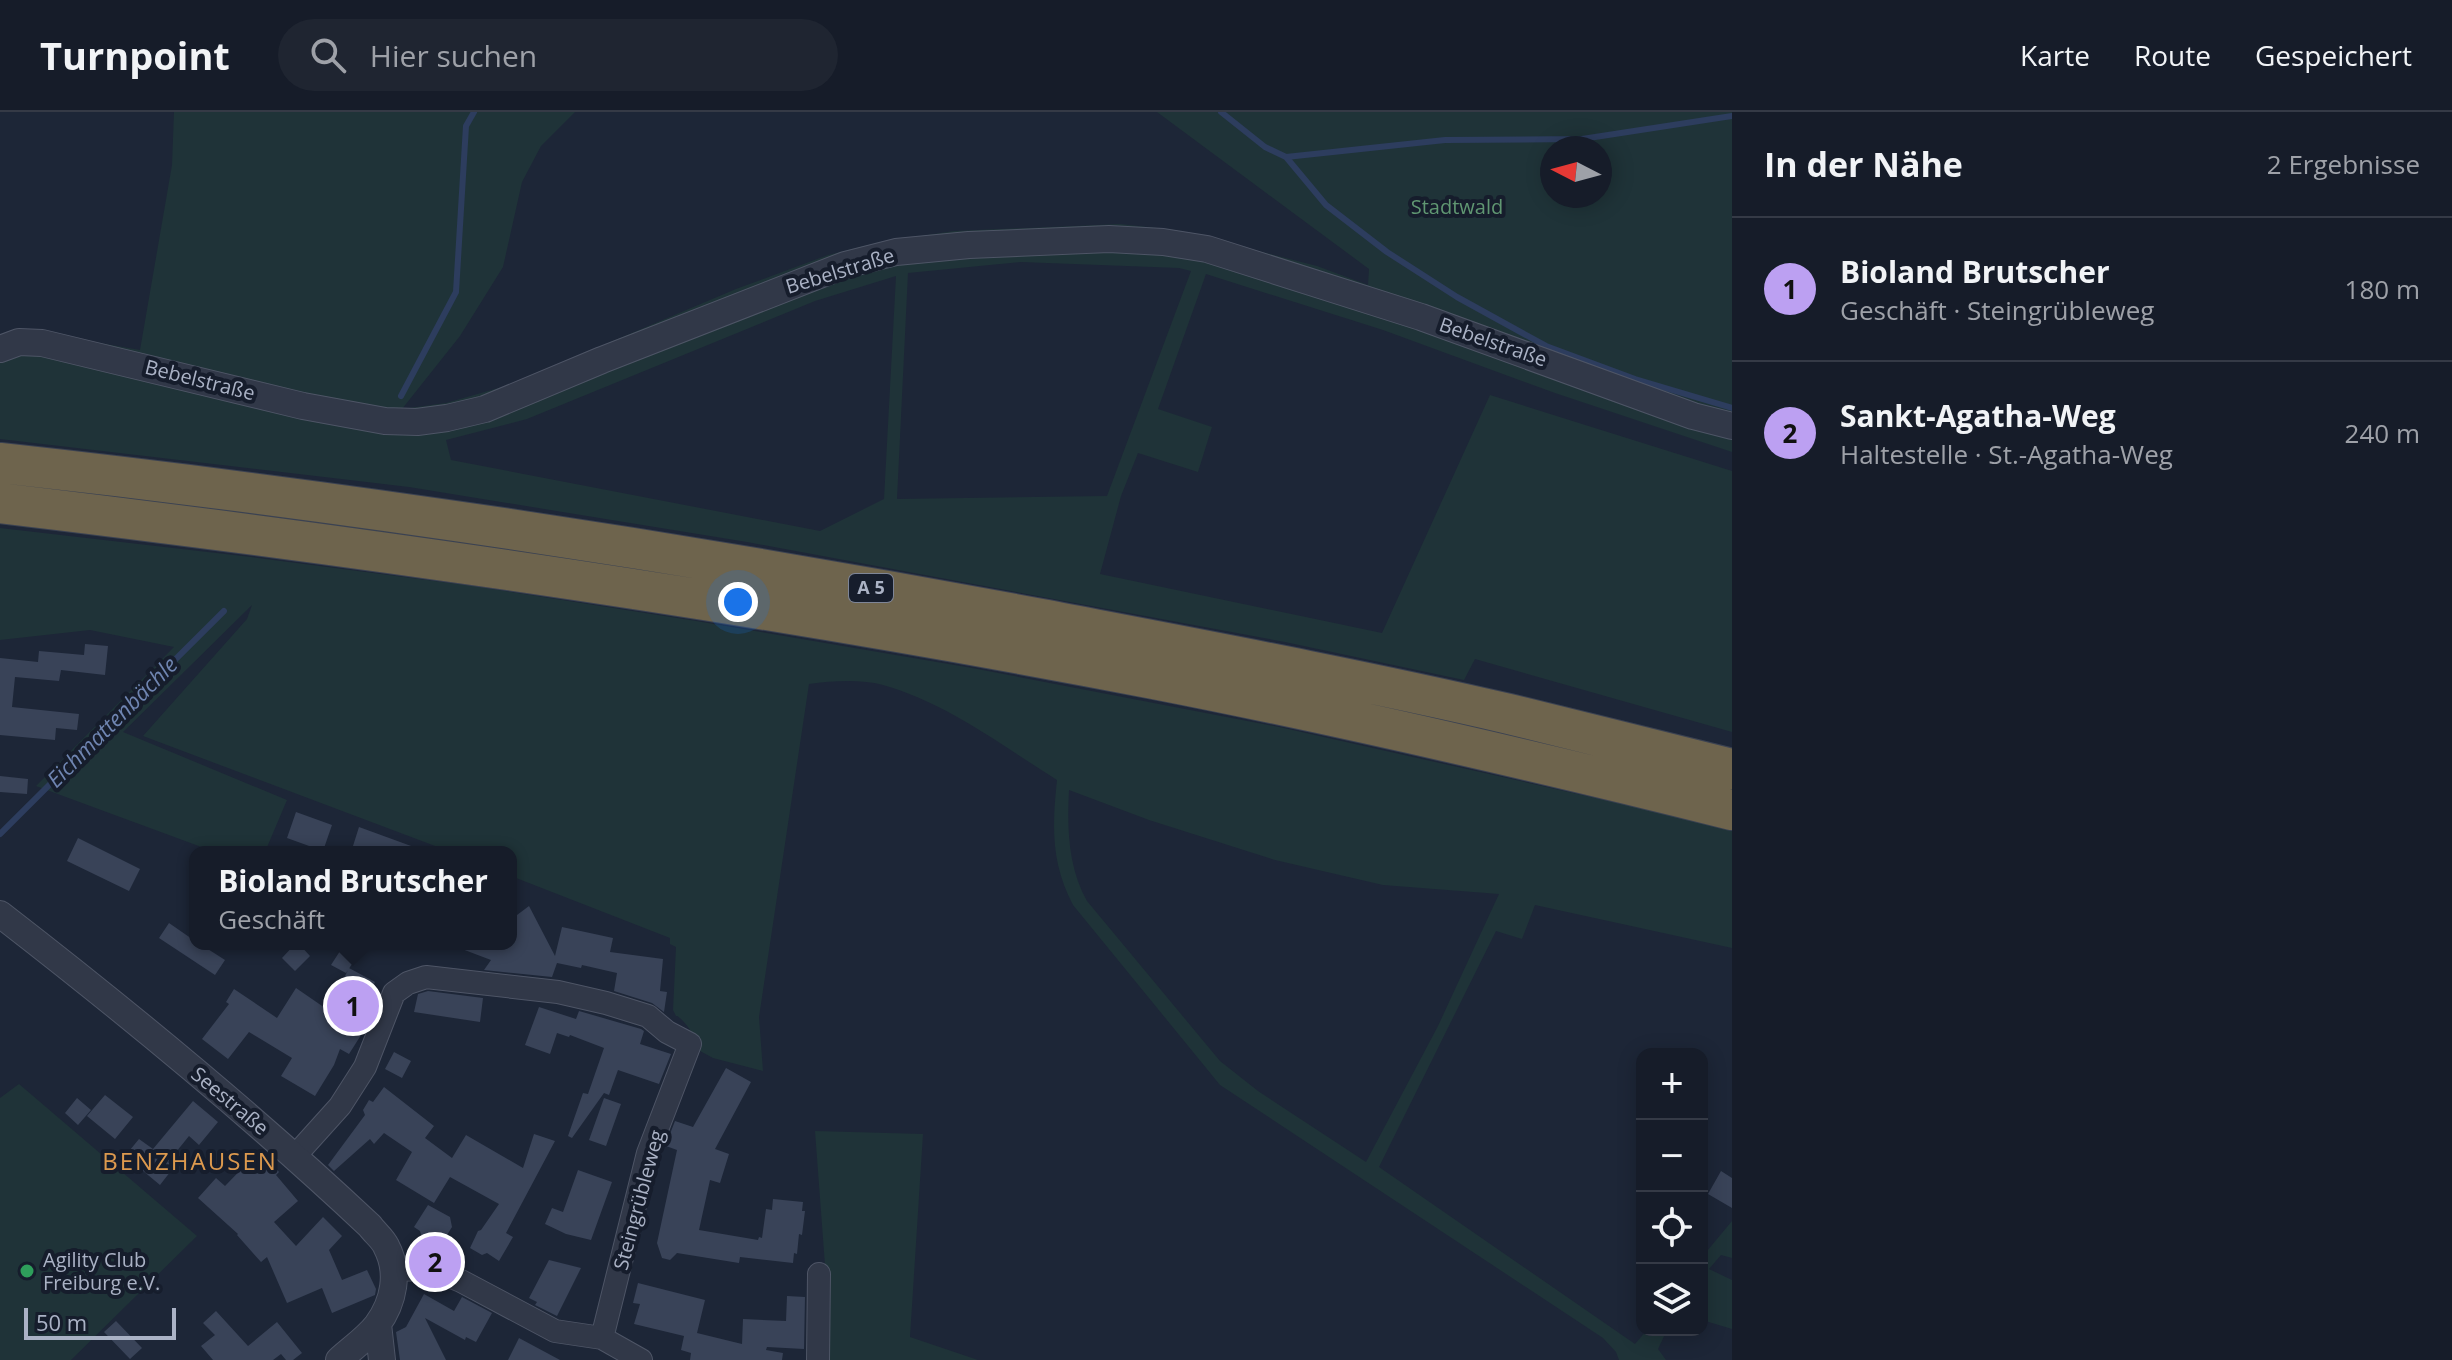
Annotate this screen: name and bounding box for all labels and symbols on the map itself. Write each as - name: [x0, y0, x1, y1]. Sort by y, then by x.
- north arrow: [1540, 136, 1612, 208]
- park label: Stadtwald: [1411, 193, 1503, 220]
- street label: Bebelstraße: [782, 241, 897, 300]
- street label: Bebelstraße: [1436, 310, 1551, 373]
- street label: Bebelstraße: [142, 353, 258, 406]
- road number: A 5: [849, 574, 893, 602]
- your location: [718, 582, 758, 622]
- water label: Eichmattenbächle: [39, 649, 183, 793]
- pin: 1: [327, 976, 379, 1036]
- street label: Seestraße: [186, 1060, 275, 1141]
- street label: Steingrübleweg: [607, 1127, 670, 1273]
- district label: BENZHAUSEN: [102, 1144, 278, 1177]
- pin: 2: [409, 1232, 461, 1292]
- place label: Agility Club Freiburg e.V.: [43, 1246, 160, 1296]
- marker: Agility Club Freiburg e.V.: [18, 1262, 36, 1280]
- scale bar: [24, 1304, 176, 1340]

